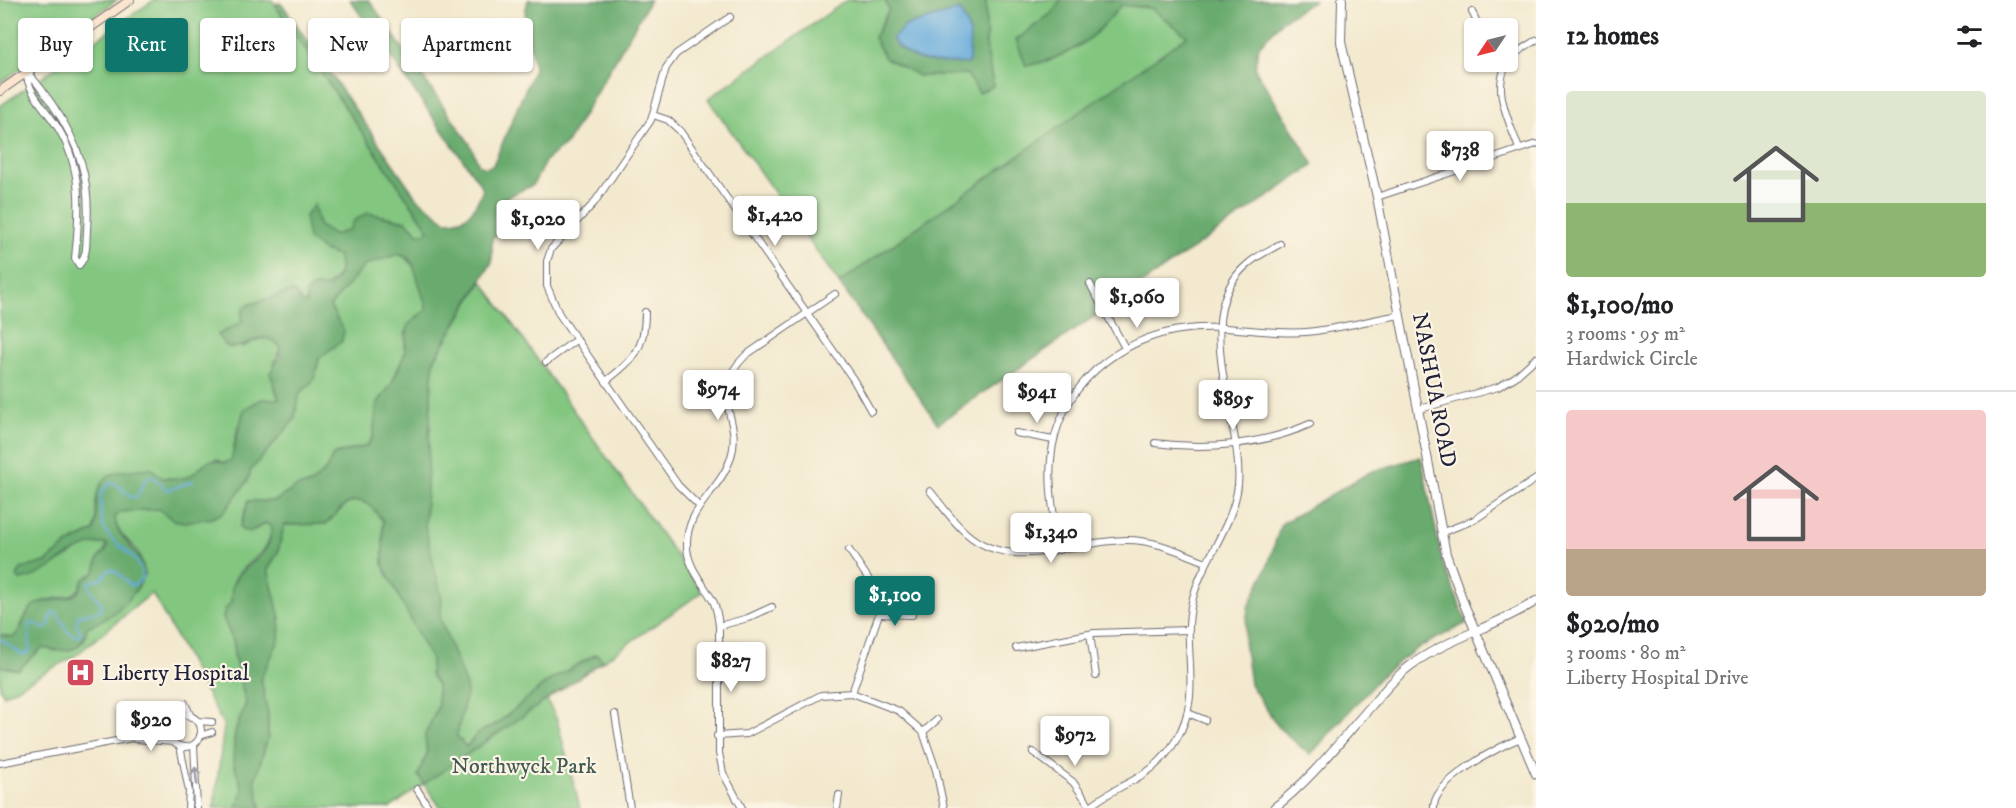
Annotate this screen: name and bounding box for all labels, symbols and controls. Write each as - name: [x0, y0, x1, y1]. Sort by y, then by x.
- chip: Buy: [18, 18, 93, 72]
- chip: Rent: [105, 18, 188, 72]
- chip: Filters: [200, 18, 296, 72]
- chip: New: [308, 18, 389, 72]
- chip: Apartment: [401, 18, 533, 72]
- north arrow: [1464, 18, 1518, 72]
- map controls: [1464, 18, 1518, 72]
- text: 12 homes: [1566, 20, 1659, 53]
- icon: filters: [1953, 20, 1986, 53]
- icon: home: [1722, 130, 1830, 238]
- pin: $738: [1424, 131, 1496, 182]
- text: $738: [1441, 138, 1479, 163]
- pin: $1,420: [726, 196, 824, 247]
- pin: $1,020: [489, 200, 587, 251]
- text: $1,420: [747, 203, 803, 228]
- text: $1,020: [511, 207, 566, 232]
- pin: $1,060: [1088, 278, 1186, 329]
- text: $1,060: [1109, 285, 1165, 310]
- text: $1,100/mo: [1566, 289, 1673, 322]
- street label: NASHUA ROAD: [1406, 310, 1462, 470]
- text: 3 rooms · 95 m²: [1566, 322, 1685, 347]
- text: Hardwick Circle: [1566, 347, 1698, 372]
- pin: $974: [682, 370, 754, 421]
- pin: $941: [1001, 373, 1073, 424]
- text: $974: [697, 377, 739, 402]
- text: $941: [1017, 380, 1057, 405]
- pin: $895: [1197, 380, 1269, 431]
- text: $895: [1213, 387, 1253, 412]
- icon: home: [1722, 449, 1830, 557]
- pin: $1,340: [1002, 513, 1100, 564]
- text: $1,340: [1024, 520, 1078, 545]
- pin: $1,100: [846, 576, 944, 627]
- text: $1,100: [869, 583, 921, 608]
- text: $920/mo: [1566, 608, 1659, 641]
- text: 3 rooms · 80 m²: [1566, 641, 1686, 666]
- pin: $827: [695, 642, 767, 693]
- text: $827: [711, 649, 751, 674]
- hospital icon: Liberty Hospital: [65, 657, 97, 689]
- place label: Liberty Hospital: [102, 660, 250, 687]
- text: Liberty Hospital Drive: [1566, 666, 1749, 691]
- pin: $920: [115, 701, 187, 752]
- text: $920: [130, 708, 172, 733]
- pin: $972: [1039, 716, 1111, 767]
- text: $972: [1054, 723, 1096, 748]
- park label: Northwyck Park: [451, 753, 597, 780]
- one-way arrow: [190, 767, 201, 787]

